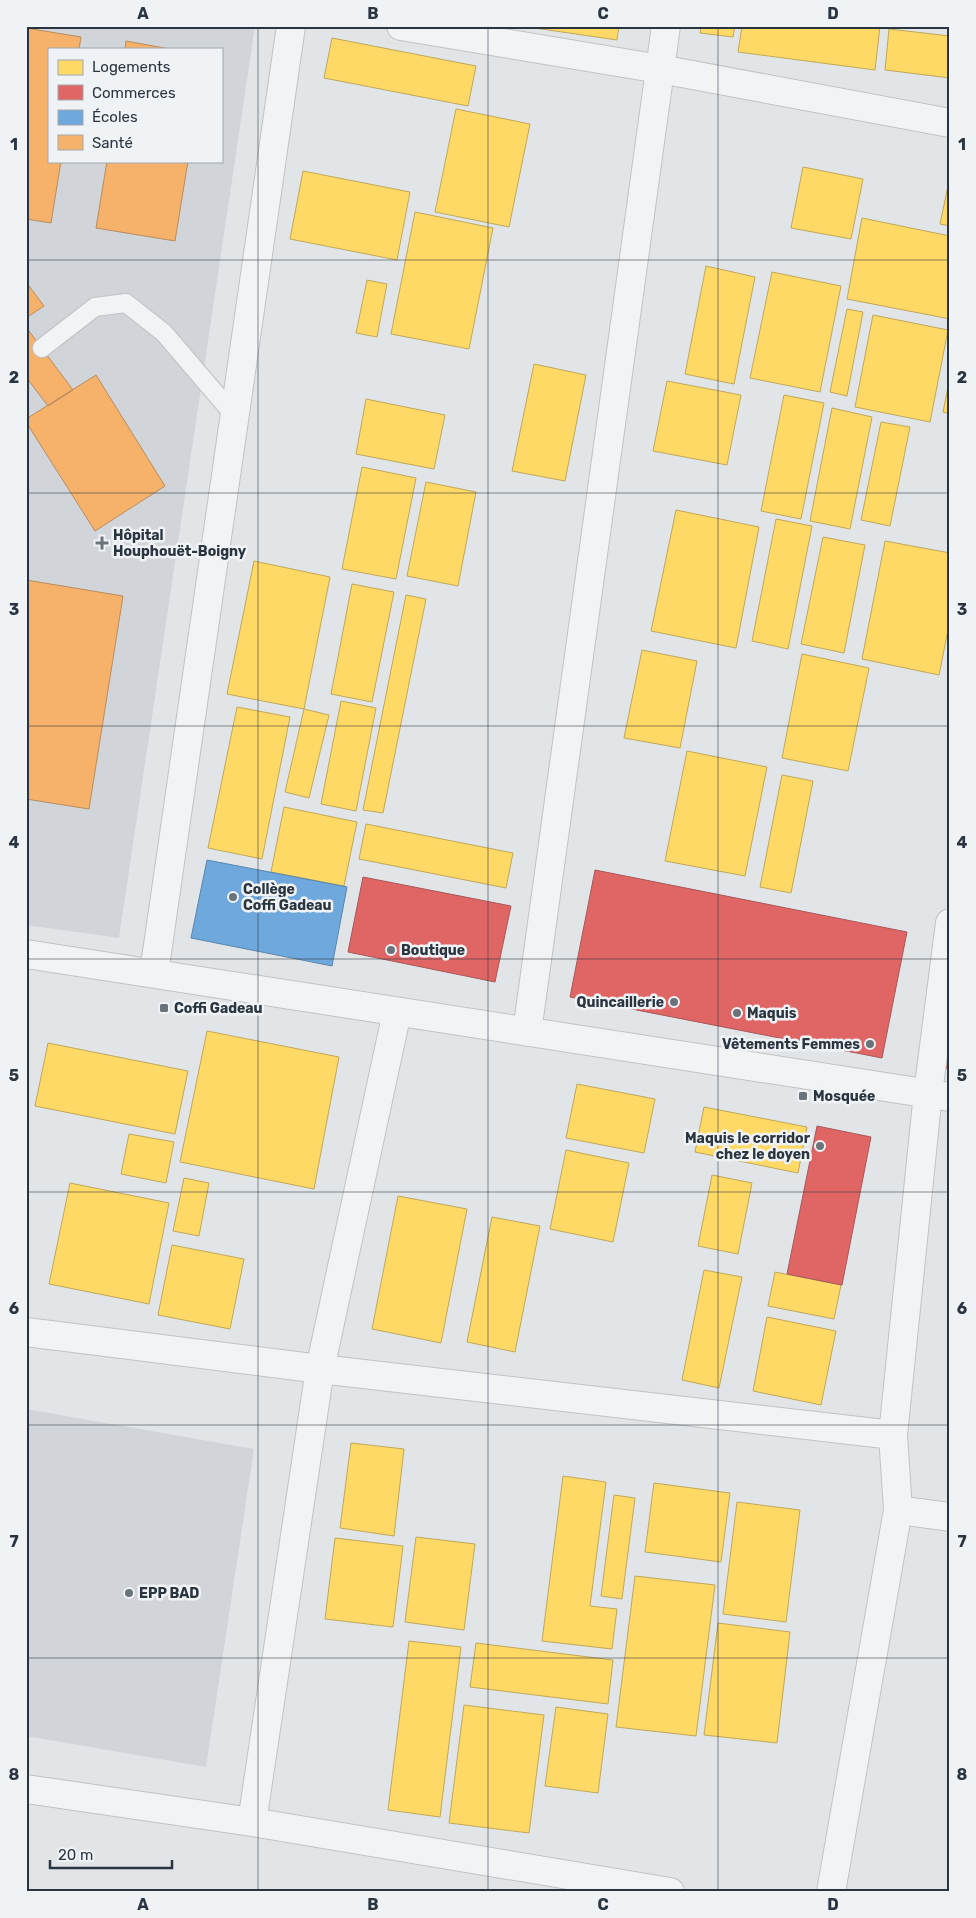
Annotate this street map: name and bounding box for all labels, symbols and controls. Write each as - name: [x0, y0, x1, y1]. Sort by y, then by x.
- text: A: [137, 4, 149, 23]
- text: B: [367, 4, 379, 23]
- text: C: [597, 4, 609, 23]
- text: D: [827, 4, 839, 23]
- legend: [48, 48, 222, 162]
- text: Logements: [92, 58, 171, 76]
- text: Commerces: [92, 84, 176, 102]
- text: Écoles: [92, 108, 138, 126]
- text: Santé: [92, 134, 133, 152]
- text: 1: [10, 135, 18, 154]
- text: 1: [958, 135, 966, 154]
- text: 2: [9, 368, 19, 387]
- text: 2: [957, 368, 967, 387]
- place label: Hôpital Houphouët-Boigny: [113, 527, 247, 560]
- marker: Hôpital Houphouët-Boigny: [95, 536, 109, 550]
- text: 3: [9, 600, 19, 619]
- text: 3: [957, 600, 967, 619]
- text: 4: [9, 833, 20, 852]
- text: 4: [957, 833, 968, 852]
- place label: Collège Coffi Gadeau: [243, 881, 332, 914]
- marker: Collège Coffi Gadeau: [227, 891, 239, 903]
- place label: Boutique: [401, 942, 465, 959]
- marker: Boutique: [385, 944, 397, 956]
- place label: Quincaillerie: [577, 994, 664, 1011]
- marker: Quincaillerie: [668, 996, 680, 1008]
- place label: Coffi Gadeau: [174, 1000, 263, 1017]
- marker: Coffi Gadeau: [158, 1002, 170, 1014]
- place label: Maquis: [747, 1005, 797, 1022]
- marker: Maquis: [731, 1007, 743, 1019]
- place label: Vêtements Femmes: [722, 1036, 860, 1053]
- marker: Vêtements Femmes: [864, 1038, 876, 1050]
- text: 5: [9, 1066, 19, 1085]
- text: 5: [957, 1066, 967, 1085]
- place label: Mosquée: [813, 1088, 875, 1105]
- marker: Mosquée: [797, 1090, 809, 1102]
- place label: Maquis le corridor chez le doyen: [685, 1130, 811, 1163]
- marker: Maquis le corridor chez le doyen: [814, 1140, 826, 1152]
- text: 6: [9, 1299, 19, 1318]
- text: 6: [957, 1299, 967, 1318]
- text: 7: [9, 1532, 19, 1551]
- text: 7: [957, 1532, 967, 1551]
- place label: EPP BAD: [139, 1585, 199, 1602]
- marker: EPP BAD: [123, 1587, 135, 1599]
- text: 8: [9, 1765, 20, 1784]
- text: 8: [957, 1765, 968, 1784]
- scale bar: [50, 1838, 172, 1870]
- text: 20 m: [58, 1846, 93, 1864]
- text: A: [137, 1895, 149, 1914]
- text: B: [367, 1895, 379, 1914]
- text: C: [597, 1895, 609, 1914]
- text: D: [827, 1895, 839, 1914]

